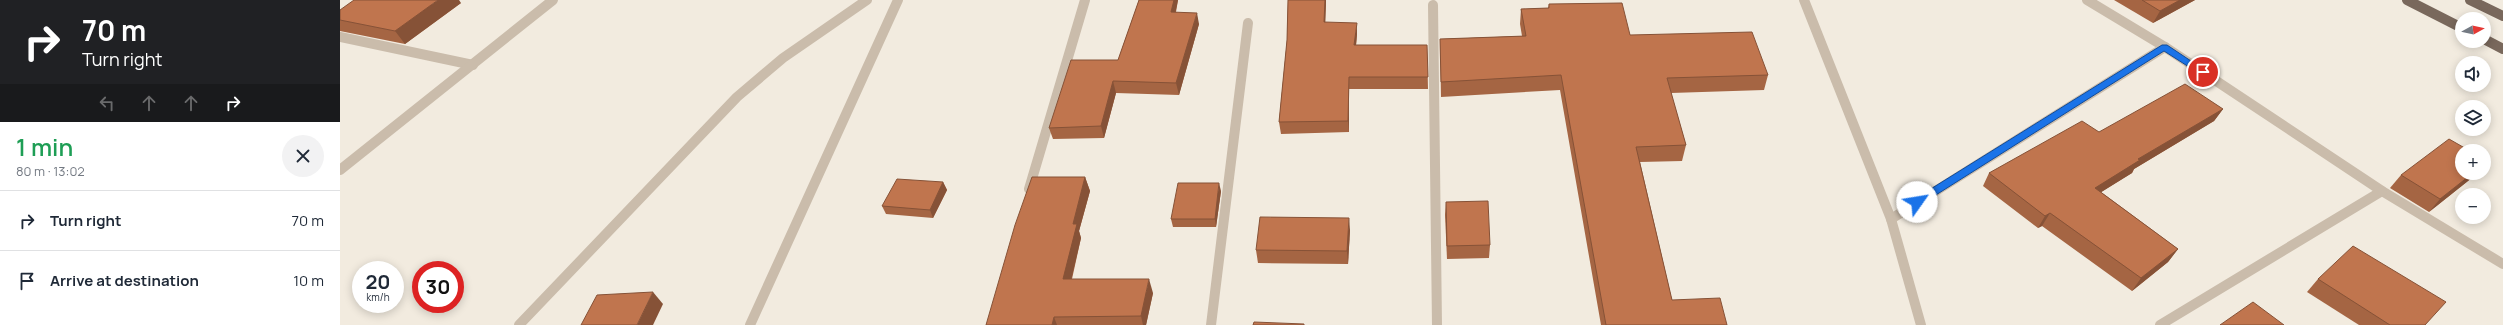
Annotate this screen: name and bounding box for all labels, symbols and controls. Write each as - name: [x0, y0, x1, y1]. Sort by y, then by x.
- text: 70 m: [82, 11, 146, 49]
- north arrow: [2455, 12, 2491, 48]
- map controls: [2455, 12, 2491, 224]
- icon: right: [16, 16, 68, 68]
- text: Turn right: [82, 47, 163, 71]
- pin: [2186, 55, 2220, 89]
- button: sound: [2455, 56, 2491, 92]
- icon: arrive: [2192, 61, 2214, 83]
- icon: left: [96, 92, 118, 114]
- icon: ahead: [138, 92, 160, 114]
- icon: ahead: [180, 92, 202, 114]
- icon: right: [222, 92, 244, 114]
- button: layers: [2455, 100, 2491, 136]
- text: 1 min: [16, 130, 73, 163]
- button: close: [282, 135, 324, 177]
- button: +: [2455, 144, 2491, 180]
- text: 80 m · 13:02: [16, 162, 85, 180]
- position arrow: [1896, 181, 1938, 223]
- button: −: [2455, 188, 2491, 224]
- icon: right: [16, 210, 38, 232]
- text: Turn right: [50, 210, 121, 231]
- text: 70 m: [292, 210, 324, 231]
- speed limit sign: 30: [412, 261, 464, 313]
- text: 20: [365, 268, 391, 295]
- icon: arrive: [16, 270, 38, 292]
- text: Arrive at destination: [50, 270, 199, 291]
- text: 10 m: [293, 270, 324, 291]
- text: km/h: [366, 290, 390, 304]

